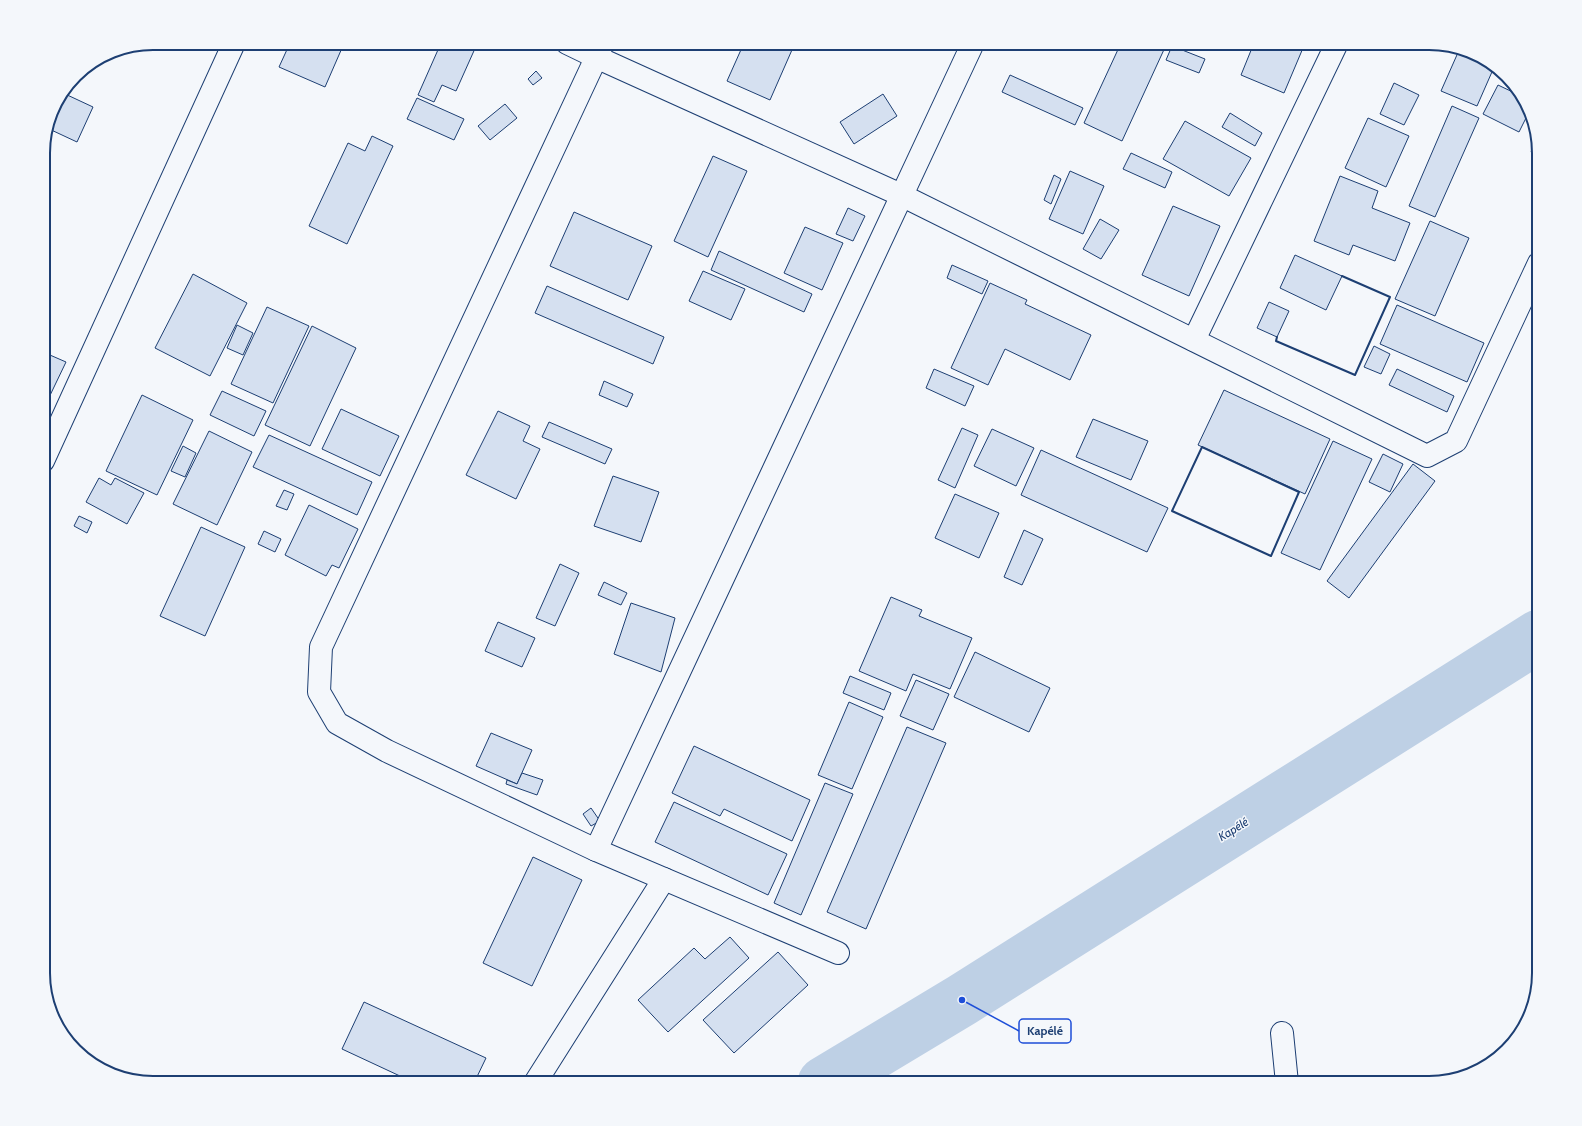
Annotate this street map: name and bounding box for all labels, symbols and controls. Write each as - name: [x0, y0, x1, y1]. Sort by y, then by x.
- water label: Kapélé: [1215, 814, 1251, 844]
- callout: Kapélé: [1019, 1019, 1071, 1043]
- text: Kapélé: [1027, 1023, 1063, 1038]

